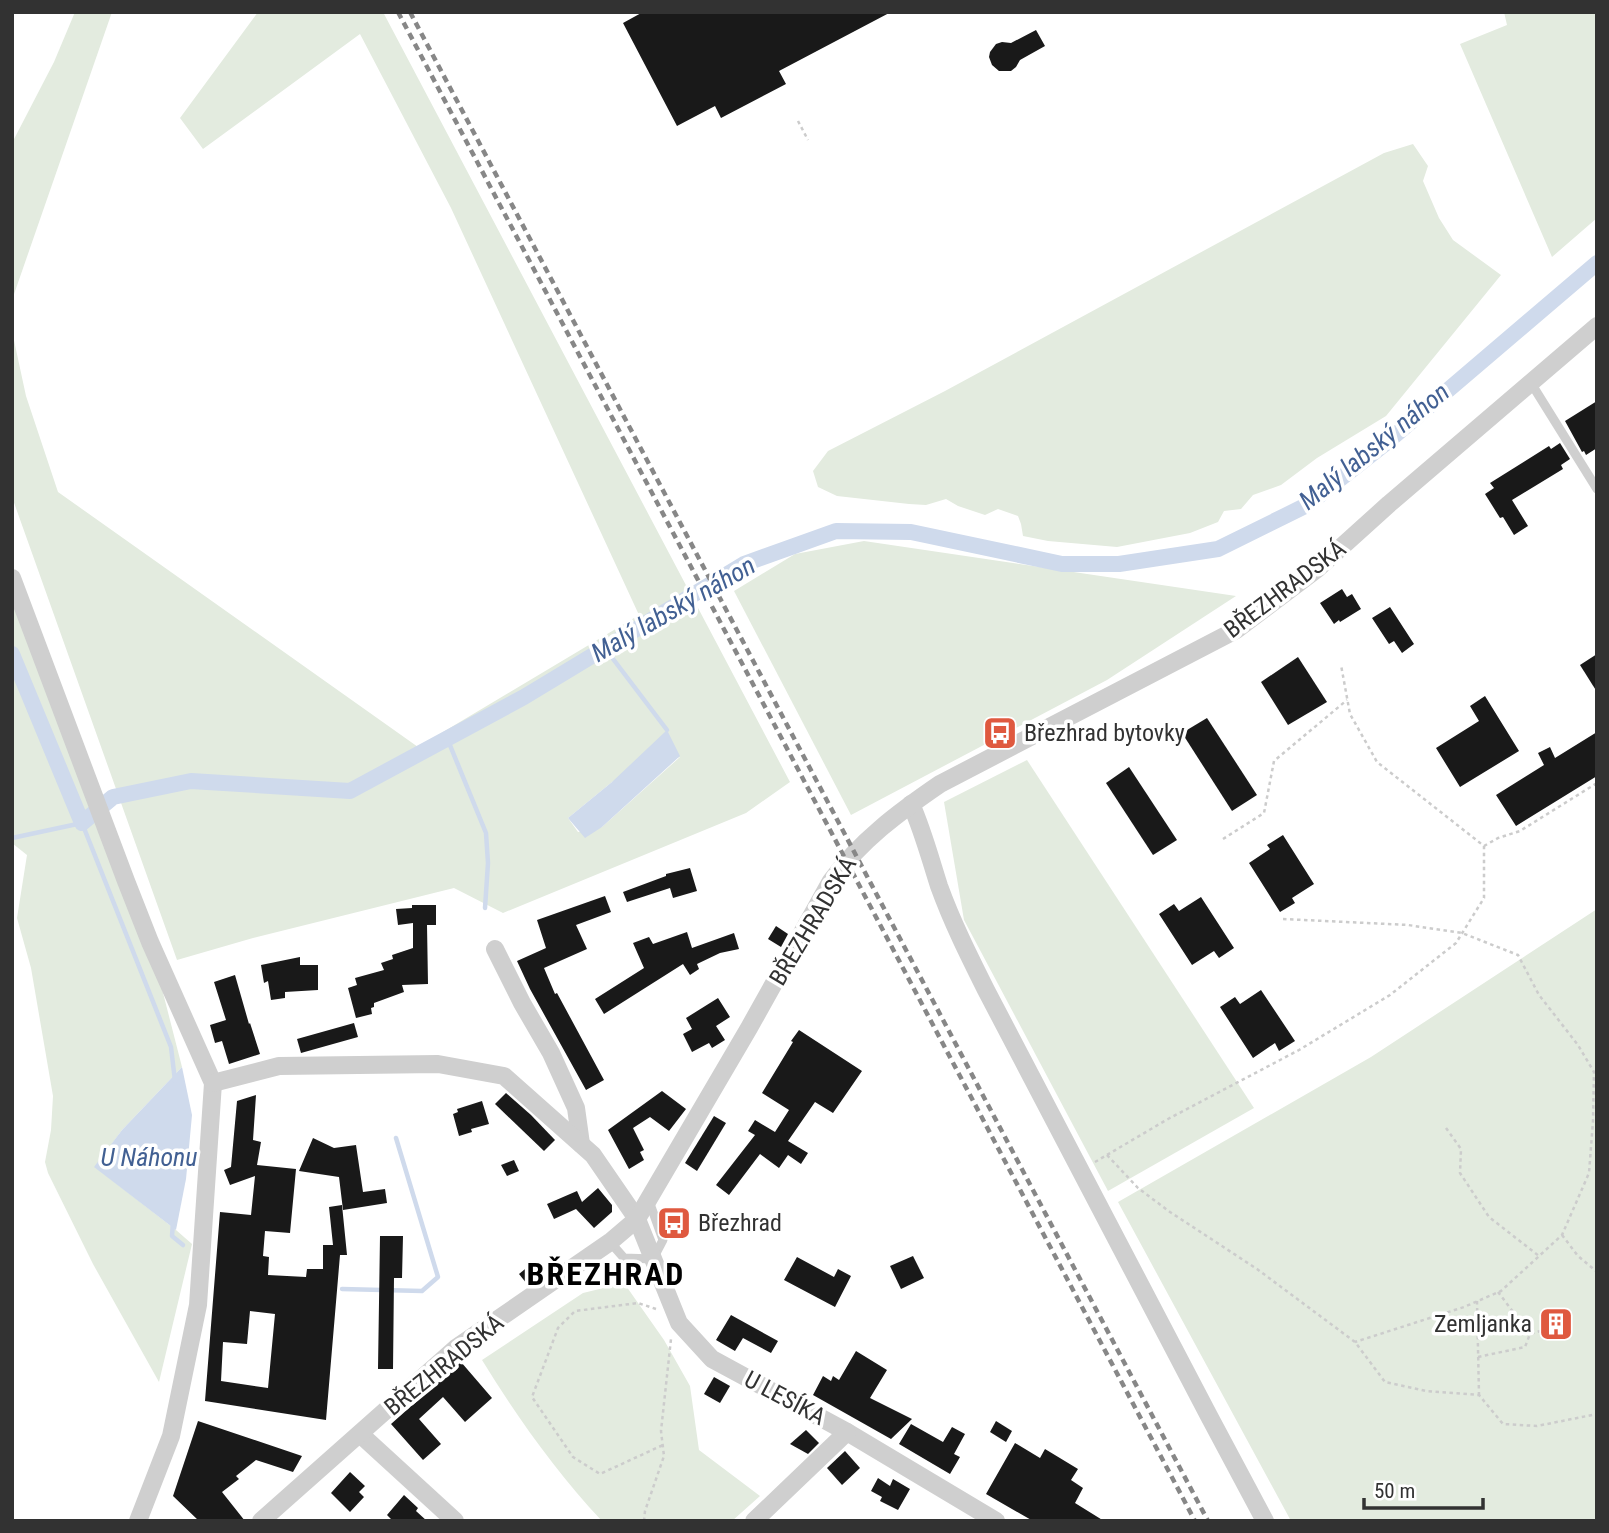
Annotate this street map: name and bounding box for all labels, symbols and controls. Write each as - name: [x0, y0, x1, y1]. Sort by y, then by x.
- water label: Malý labský náhon: [1293, 376, 1455, 516]
- street label: BŘEZHRADSKÁ: [1219, 534, 1351, 644]
- water label: Malý labský náhon: [586, 550, 760, 668]
- bus stop icon: Březhrad bytovky: [981, 714, 1019, 752]
- place label: Březhrad bytovky: [1024, 719, 1185, 747]
- street label: BŘEZHRADSKÁ: [764, 852, 862, 990]
- water label: U Náhonu: [100, 1142, 198, 1172]
- bus stop icon: Březhrad: [655, 1204, 693, 1242]
- place label: Březhrad: [698, 1209, 782, 1237]
- district label: BŘEZHRAD: [527, 1255, 685, 1293]
- building icon: Zemljanka: [1537, 1305, 1575, 1343]
- street label: BŘEZHRADSKÁ: [379, 1308, 509, 1421]
- place label: Zemljanka: [1434, 1310, 1532, 1338]
- street label: U LESÍKA: [740, 1365, 830, 1431]
- scale bar: [1364, 1466, 1483, 1510]
- text: 50 m: [1374, 1479, 1415, 1503]

